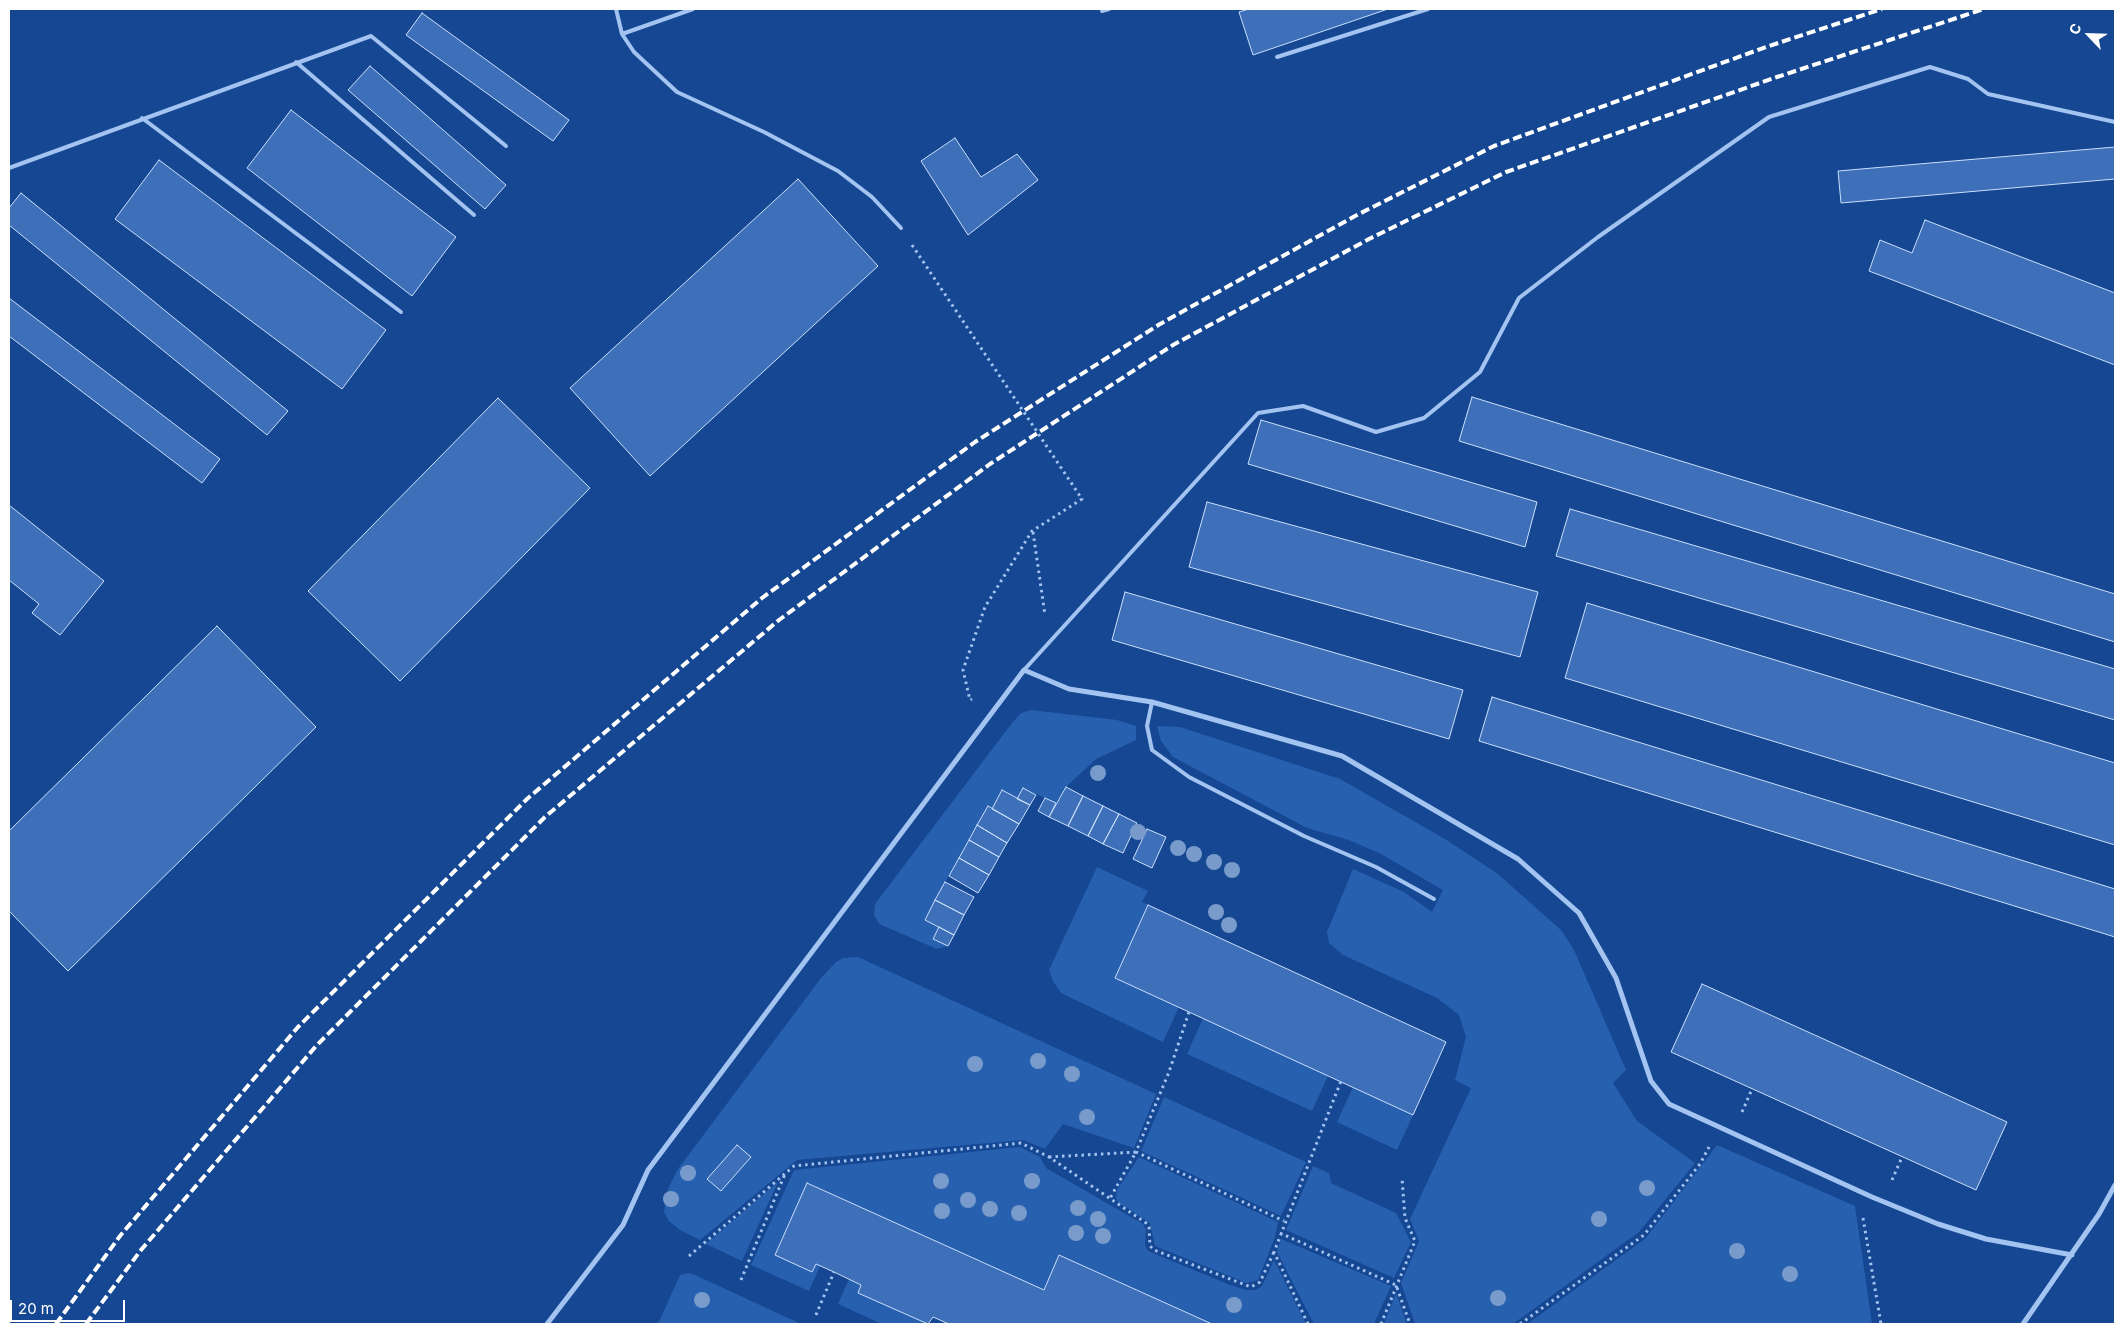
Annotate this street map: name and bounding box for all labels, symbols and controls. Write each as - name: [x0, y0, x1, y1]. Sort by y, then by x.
- north arrow: [2064, 10, 2114, 60]
- text: С: [2065, 21, 2085, 37]
- scale bar: [12, 1290, 128, 1322]
- text: 20 m: [18, 1299, 54, 1318]

